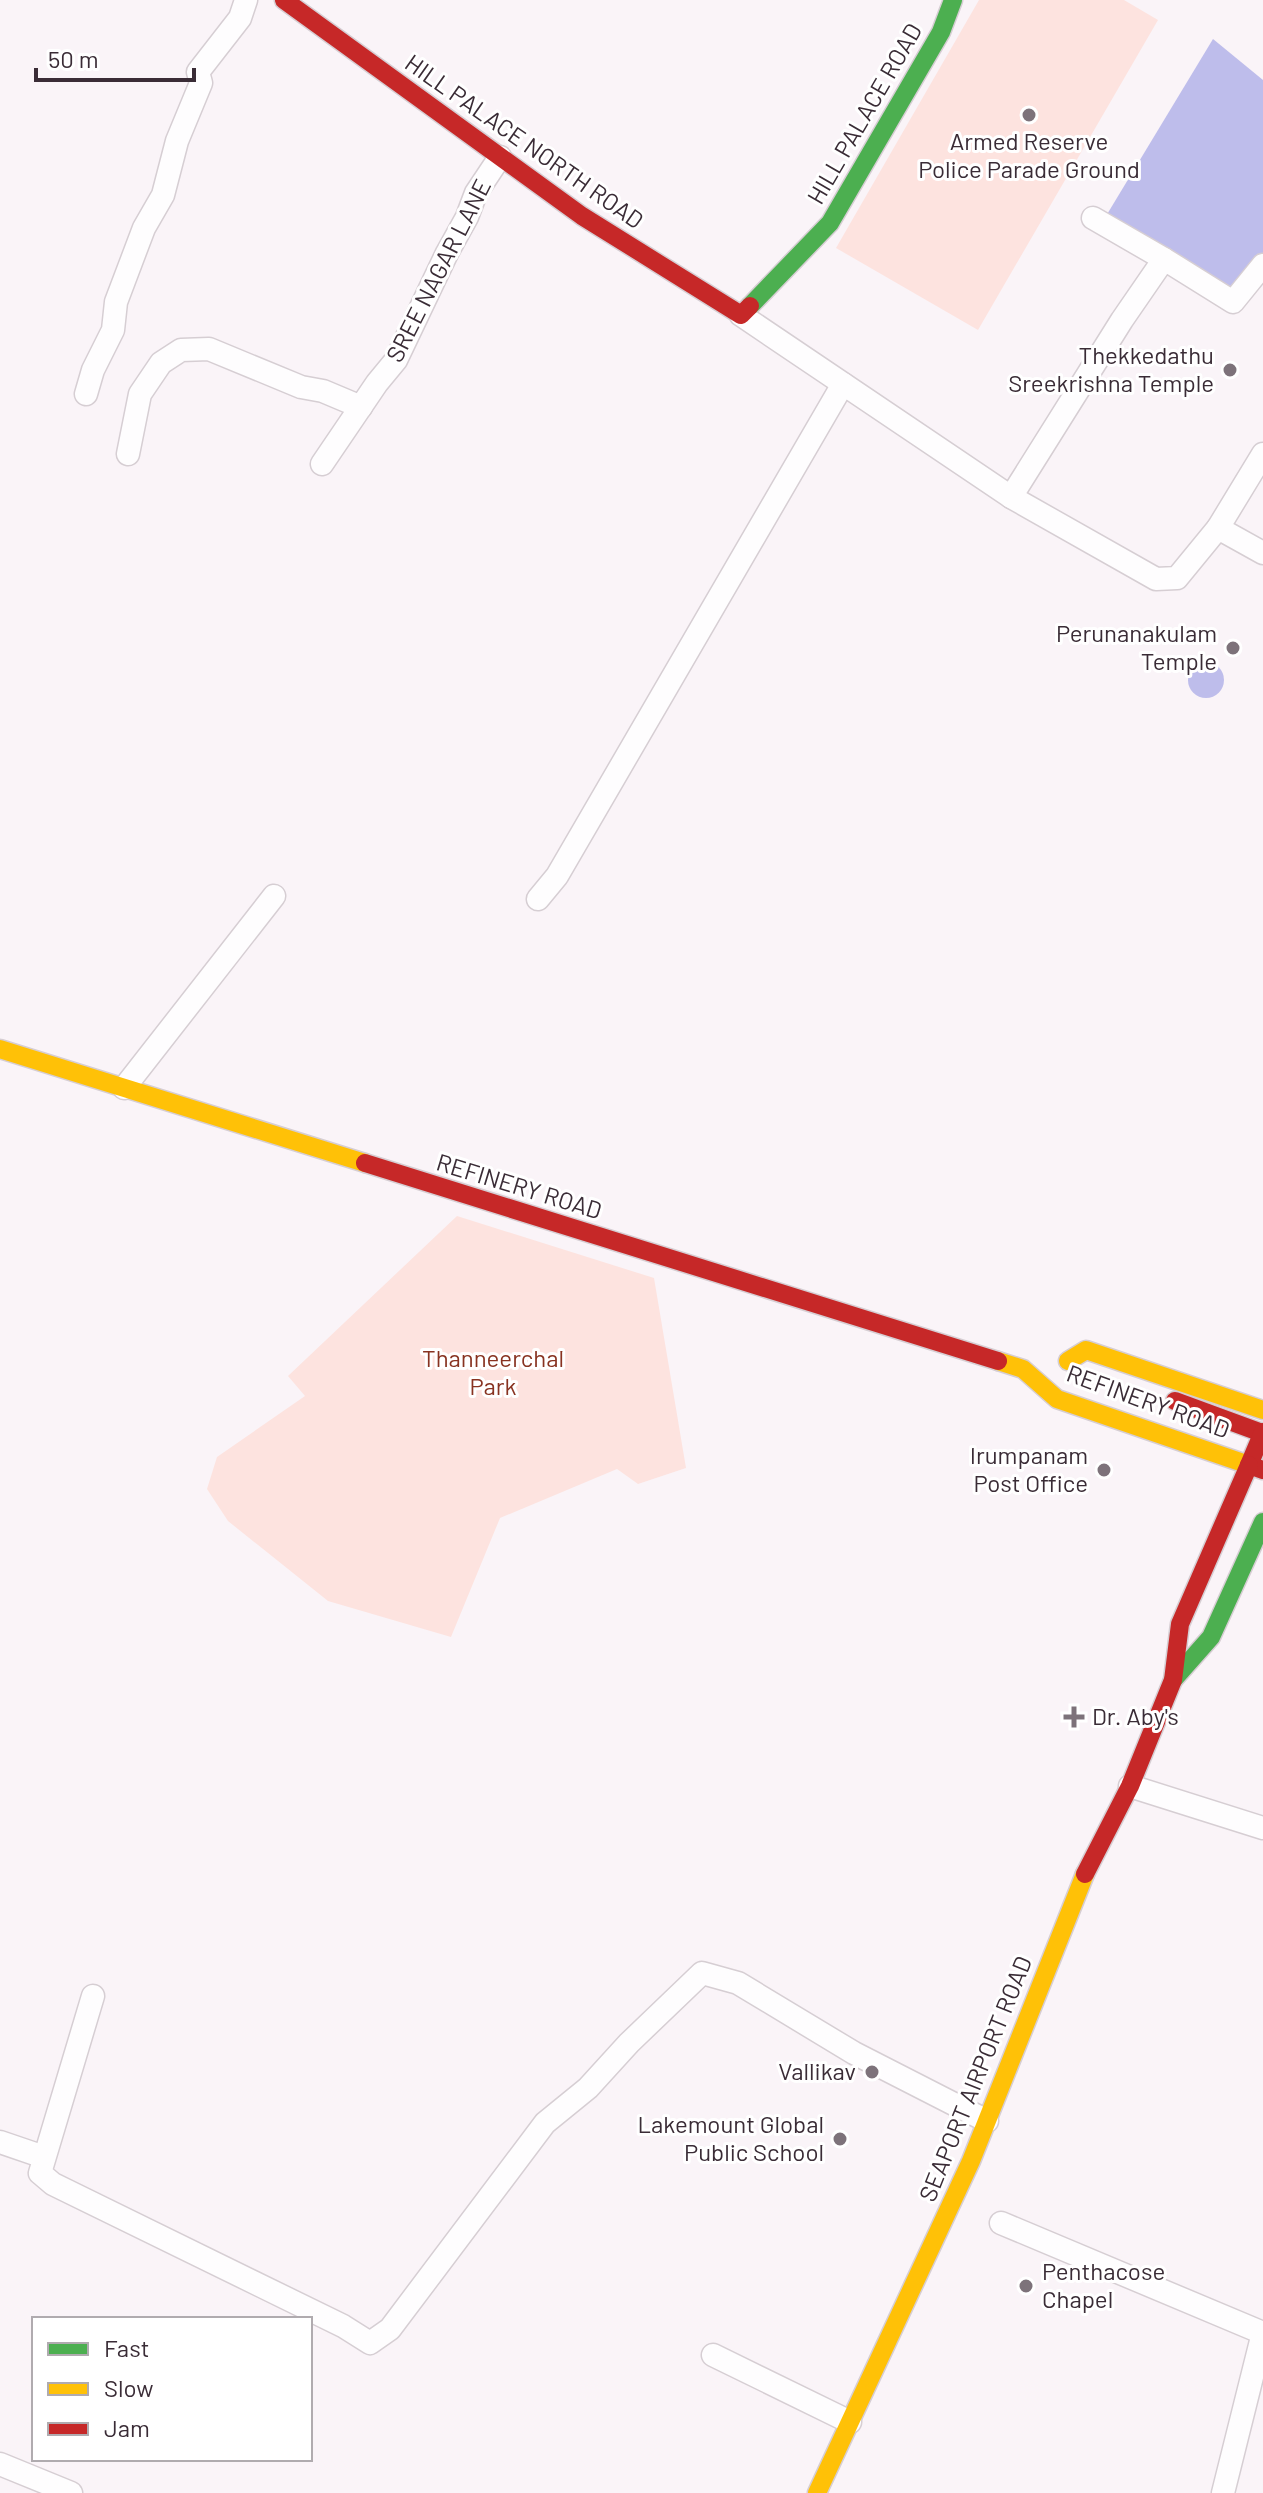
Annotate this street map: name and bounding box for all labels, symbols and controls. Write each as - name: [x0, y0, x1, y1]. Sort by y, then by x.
- street label: HILL PALACE ROAD: [800, 18, 927, 209]
- scale bar: [36, 32, 194, 82]
- text: 50 m: [48, 44, 99, 73]
- street label: HILL PALACE NORTH ROAD: [400, 47, 649, 234]
- marker: Armed Reserve Police Parade Ground: [1020, 106, 1038, 124]
- place label: Armed Reserve Police Parade Ground: [918, 126, 1140, 183]
- street label: SREE NAGAR LANE: [379, 174, 496, 367]
- place label: Thekkedathu Sreekrishna Temple: [1008, 340, 1214, 397]
- marker: Thekkedathu Sreekrishna Temple: [1221, 361, 1239, 379]
- place label: Perunanakulam Temple: [1056, 618, 1217, 675]
- marker: Perunanakulam Temple: [1224, 639, 1242, 657]
- street label: REFINERY ROAD: [433, 1147, 606, 1224]
- park label: Thanneerchal Park: [422, 1343, 564, 1400]
- street label: REFINERY ROAD: [1063, 1358, 1234, 1444]
- place label: Irumpanam Post Office: [970, 1440, 1088, 1497]
- marker: Irumpanam Post Office: [1095, 1461, 1113, 1479]
- place label: Dr. Aby's: [1092, 1701, 1179, 1730]
- marker: Dr. Aby's: [1063, 1706, 1085, 1728]
- street label: SEAPORT AIRPORT ROAD: [912, 1952, 1037, 2205]
- place label: Vallikav: [778, 2056, 856, 2085]
- marker: Vallikav: [863, 2063, 881, 2081]
- place label: Lakemount Global Public School: [637, 2109, 824, 2166]
- marker: Lakemount Global Public School: [831, 2130, 849, 2148]
- place label: Penthacose Chapel: [1042, 2256, 1165, 2313]
- marker: Penthacose Chapel: [1017, 2277, 1035, 2295]
- legend: [32, 2317, 312, 2461]
- text: Fast: [104, 2333, 149, 2362]
- text: Slow: [104, 2373, 153, 2402]
- text: Jam: [104, 2413, 150, 2442]

